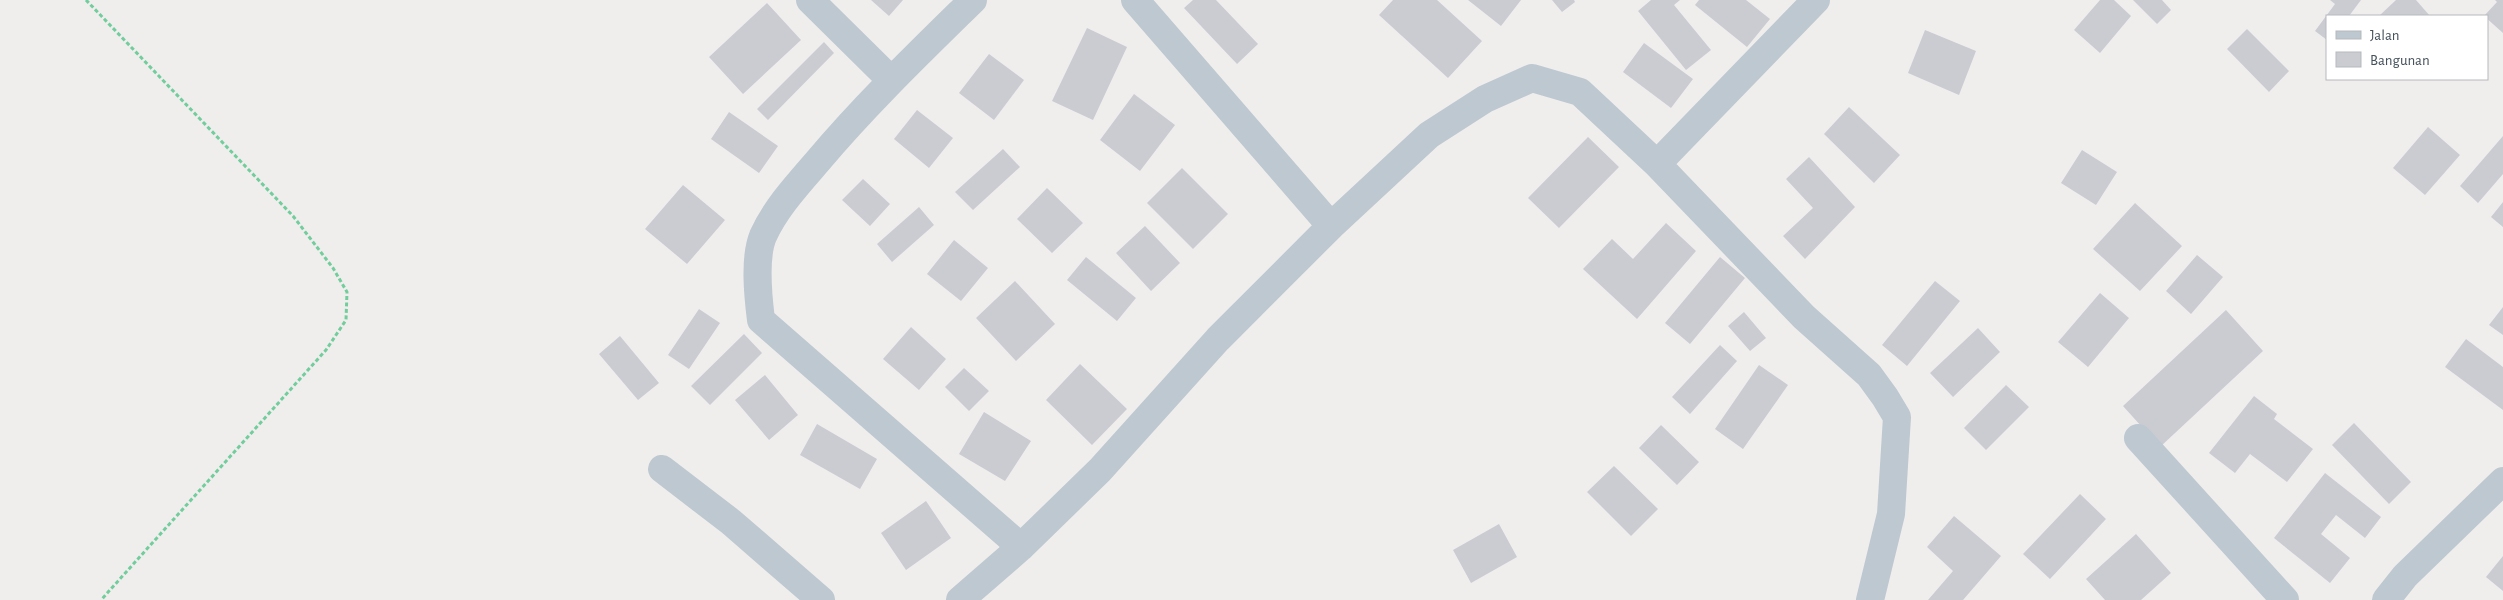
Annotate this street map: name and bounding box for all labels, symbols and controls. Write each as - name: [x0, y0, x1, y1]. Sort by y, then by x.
- legend: [2326, 15, 2488, 80]
- text: Jalan: [2370, 28, 2400, 43]
- text: Bangunan: [2370, 53, 2430, 68]

